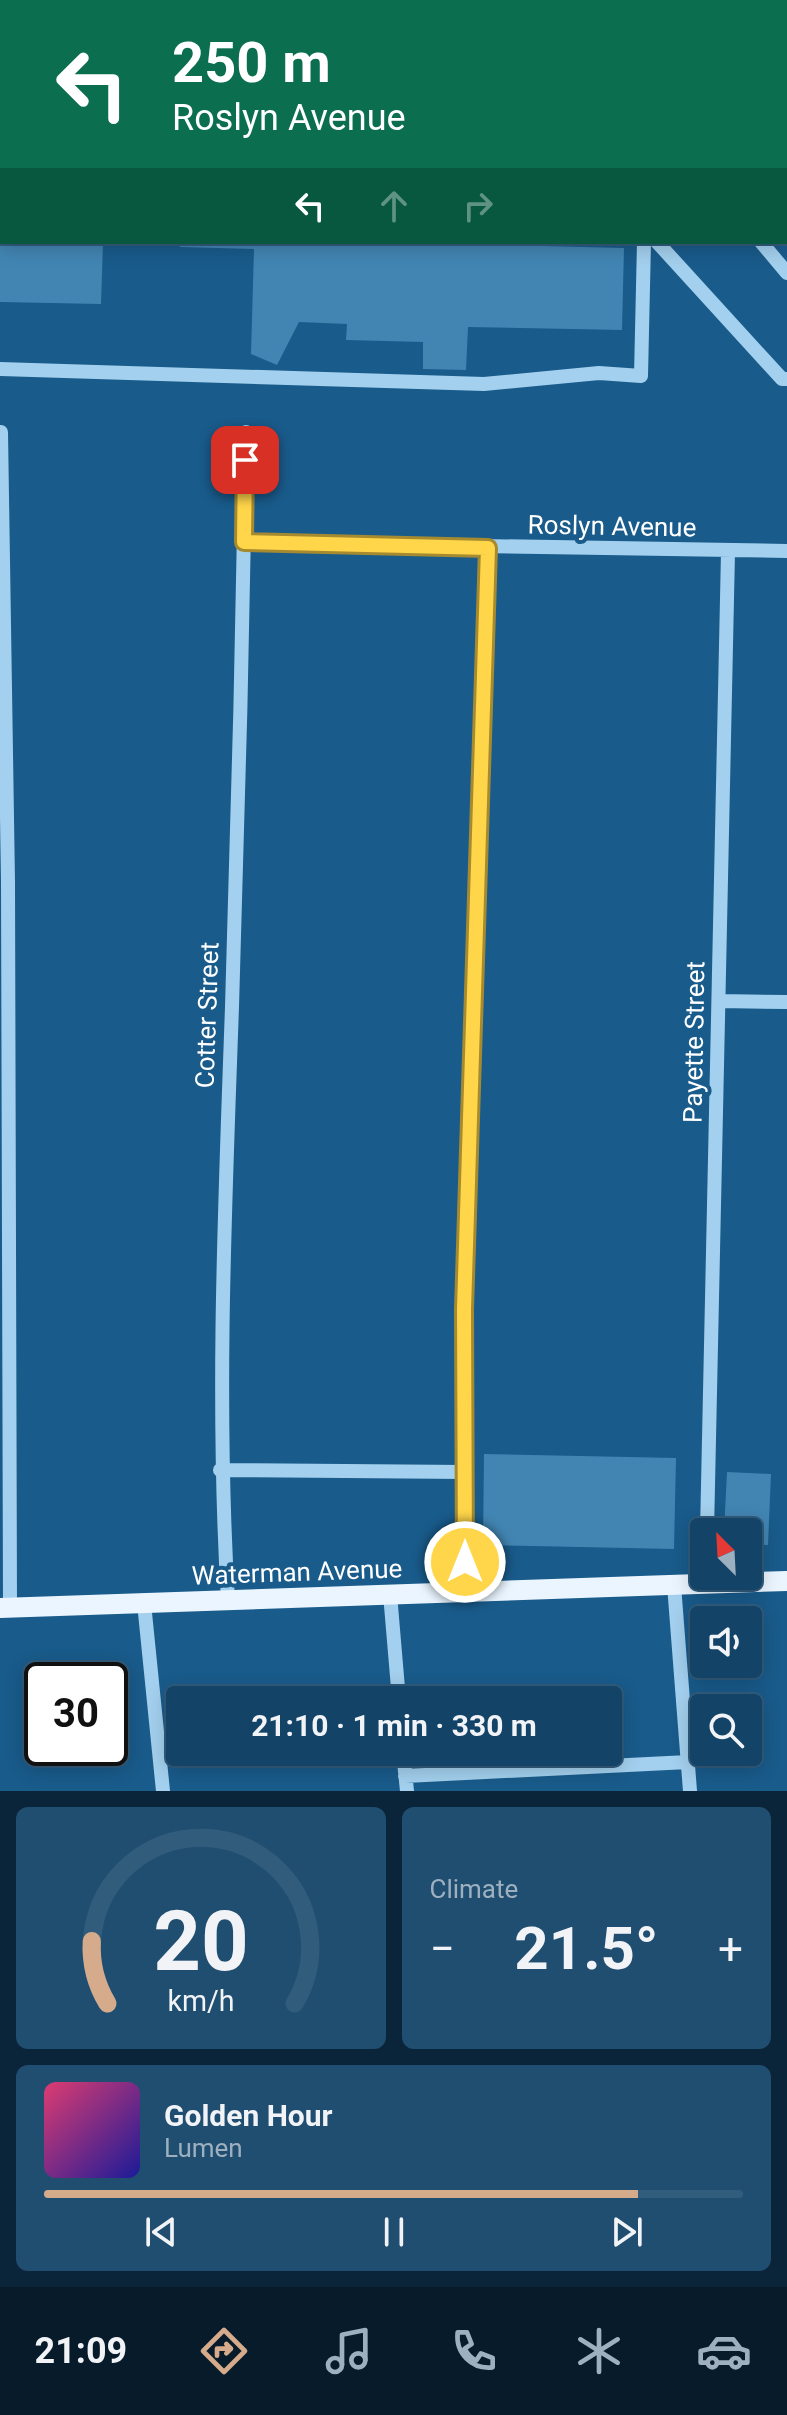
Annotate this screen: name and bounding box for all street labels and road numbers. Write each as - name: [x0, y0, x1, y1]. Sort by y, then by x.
- street label: Roslyn Avenue: [527, 510, 697, 542]
- street label: Cotter Street: [189, 941, 225, 1089]
- street label: Payette Street: [678, 961, 710, 1123]
- street label: Waterman Avenue: [191, 1553, 403, 1591]

